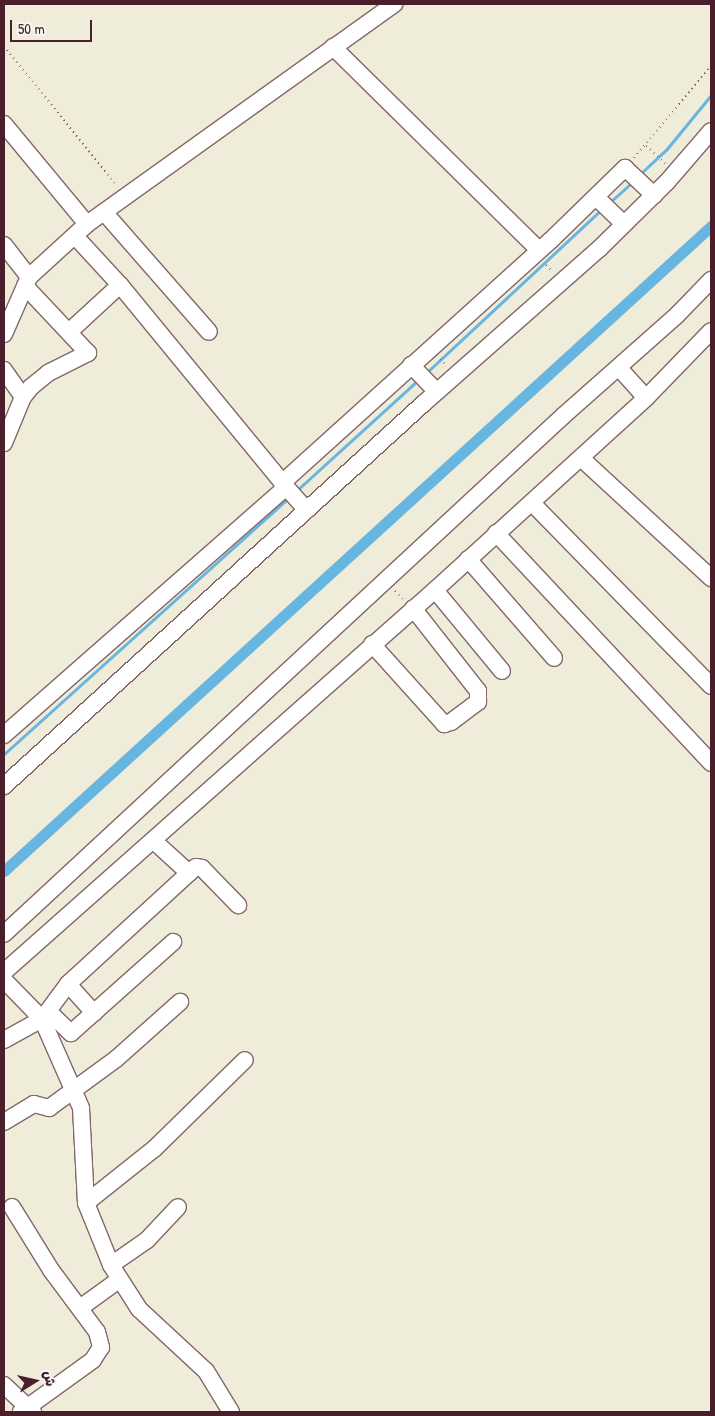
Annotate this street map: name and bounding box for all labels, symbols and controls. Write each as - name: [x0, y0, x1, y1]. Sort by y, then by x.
- scale bar: [12, 10, 95, 42]
- text: 50 m: [18, 18, 45, 39]
- north arrow: [10, 1356, 60, 1406]
- text: ش: [40, 1369, 61, 1388]

